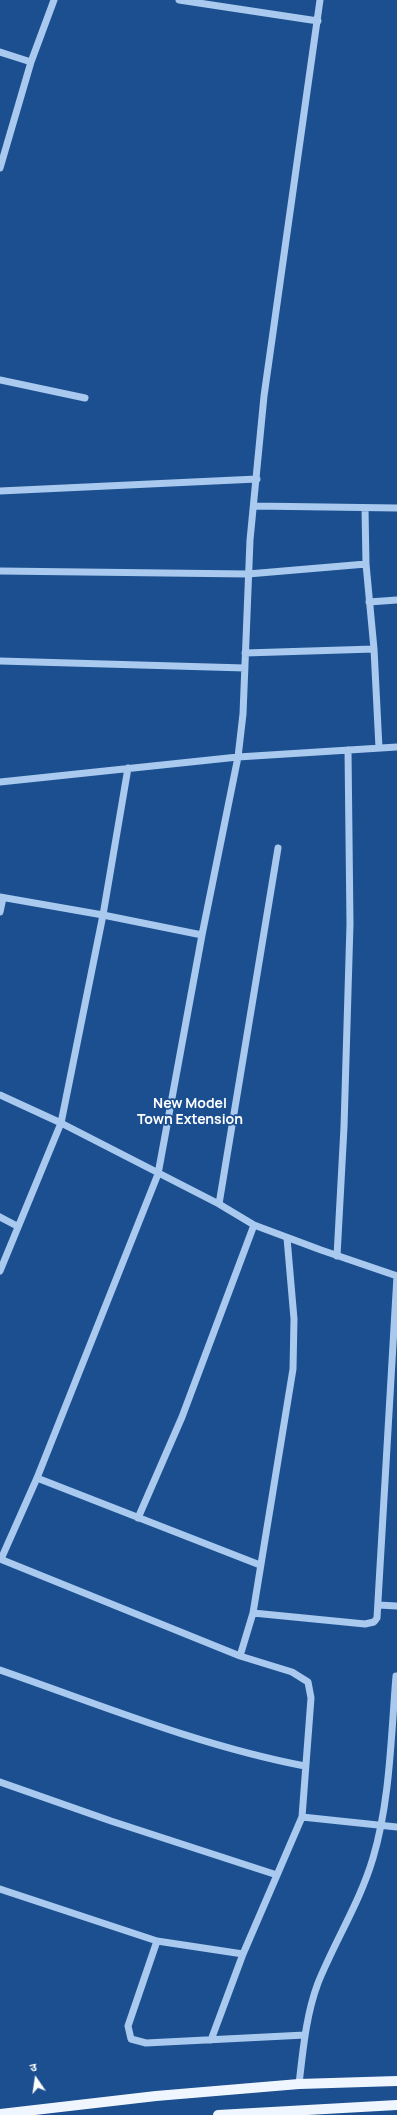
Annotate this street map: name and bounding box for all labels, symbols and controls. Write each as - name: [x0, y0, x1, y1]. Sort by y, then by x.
- district label: New Model Town Extension: [137, 1096, 243, 1128]
- north arrow: [16, 2059, 56, 2099]
- text: उ: [28, 2059, 38, 2075]

